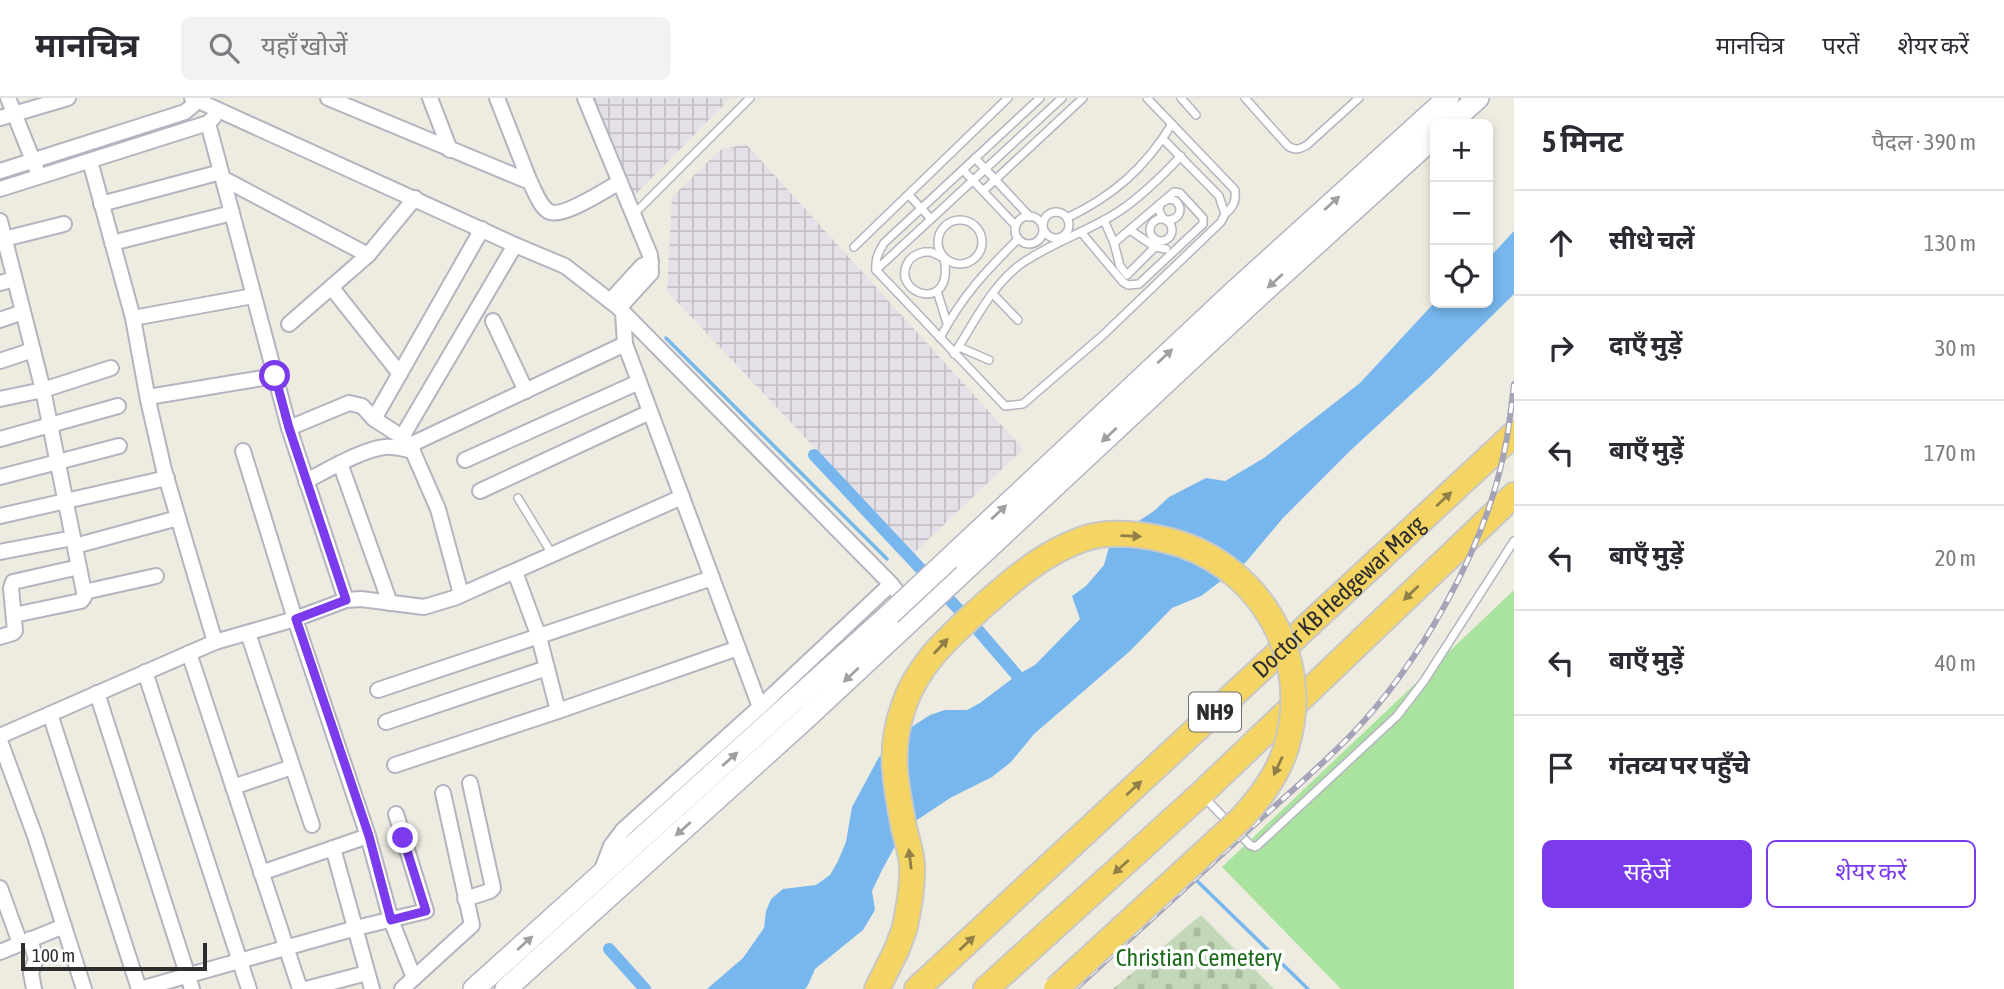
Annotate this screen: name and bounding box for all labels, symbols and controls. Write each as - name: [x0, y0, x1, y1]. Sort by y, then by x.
- search box: [181, 17, 671, 80]
- text: मानचित्र: [35, 26, 139, 64]
- icon: search: [205, 29, 243, 67]
- text: यहाँ खोजें: [261, 31, 348, 61]
- text: मानचित्र: [1716, 32, 1784, 59]
- text: परतें: [1822, 32, 1859, 59]
- text: शेयर करें: [1897, 32, 1969, 59]
- map controls: [1430, 119, 1493, 308]
- button: +: [1430, 119, 1493, 182]
- text: 5 मिनट: [1542, 124, 1623, 158]
- text: पैदल · 390 m: [1872, 129, 1976, 155]
- button: −: [1430, 182, 1493, 245]
- one-way arrow: [1323, 195, 1340, 211]
- icon: ahead: [1542, 224, 1580, 262]
- text: सीधे चलें: [1609, 225, 1695, 255]
- text: 130 m: [1924, 230, 1976, 256]
- button: locate: [1430, 245, 1493, 308]
- one-way arrow: [1267, 272, 1284, 288]
- icon: right: [1542, 329, 1580, 367]
- text: दाएँ मुड़ें: [1609, 330, 1682, 360]
- text: 30 m: [1935, 335, 1976, 361]
- one-way arrow: [1156, 349, 1173, 365]
- route start: [259, 360, 290, 391]
- one-way arrow: [1101, 427, 1118, 443]
- icon: left: [1542, 434, 1580, 472]
- text: बाएँ मुड़ें: [1609, 435, 1684, 465]
- text: 170 m: [1924, 440, 1976, 466]
- one-way arrow: [1435, 492, 1452, 508]
- one-way arrow: [990, 504, 1008, 520]
- street label: Doctor KB Hedgewar Marg: [1247, 510, 1430, 683]
- one-way arrow: [1120, 530, 1142, 541]
- icon: left: [1542, 539, 1580, 577]
- text: बाएँ मुड़ें: [1609, 540, 1684, 570]
- text: 20 m: [1935, 545, 1976, 571]
- one-way arrow: [1403, 585, 1420, 601]
- one-way arrow: [932, 638, 948, 655]
- icon: left: [1542, 644, 1580, 682]
- text: बाएँ मुड़ें: [1609, 645, 1684, 675]
- text: 40 m: [1935, 650, 1976, 676]
- one-way arrow: [843, 667, 860, 683]
- road number: NH9: [1189, 692, 1241, 732]
- icon: arrive: [1542, 749, 1580, 787]
- text: गंतव्य पर पहुँचे: [1609, 750, 1750, 780]
- one-way arrow: [722, 752, 739, 767]
- one-way arrow: [1272, 756, 1284, 776]
- one-way arrow: [1125, 780, 1142, 796]
- one-way arrow: [674, 821, 692, 837]
- route end: [387, 822, 418, 853]
- button: सहेजें: [1542, 840, 1752, 908]
- button: शेयर करें: [1766, 840, 1976, 908]
- one-way arrow: [905, 848, 916, 870]
- one-way arrow: [1113, 858, 1130, 874]
- one-way arrow: [958, 935, 975, 951]
- one-way arrow: [516, 936, 533, 952]
- scale bar: [21, 940, 206, 972]
- text: 100 m: [32, 944, 75, 966]
- park label: Christian Cemetery: [1116, 944, 1282, 971]

